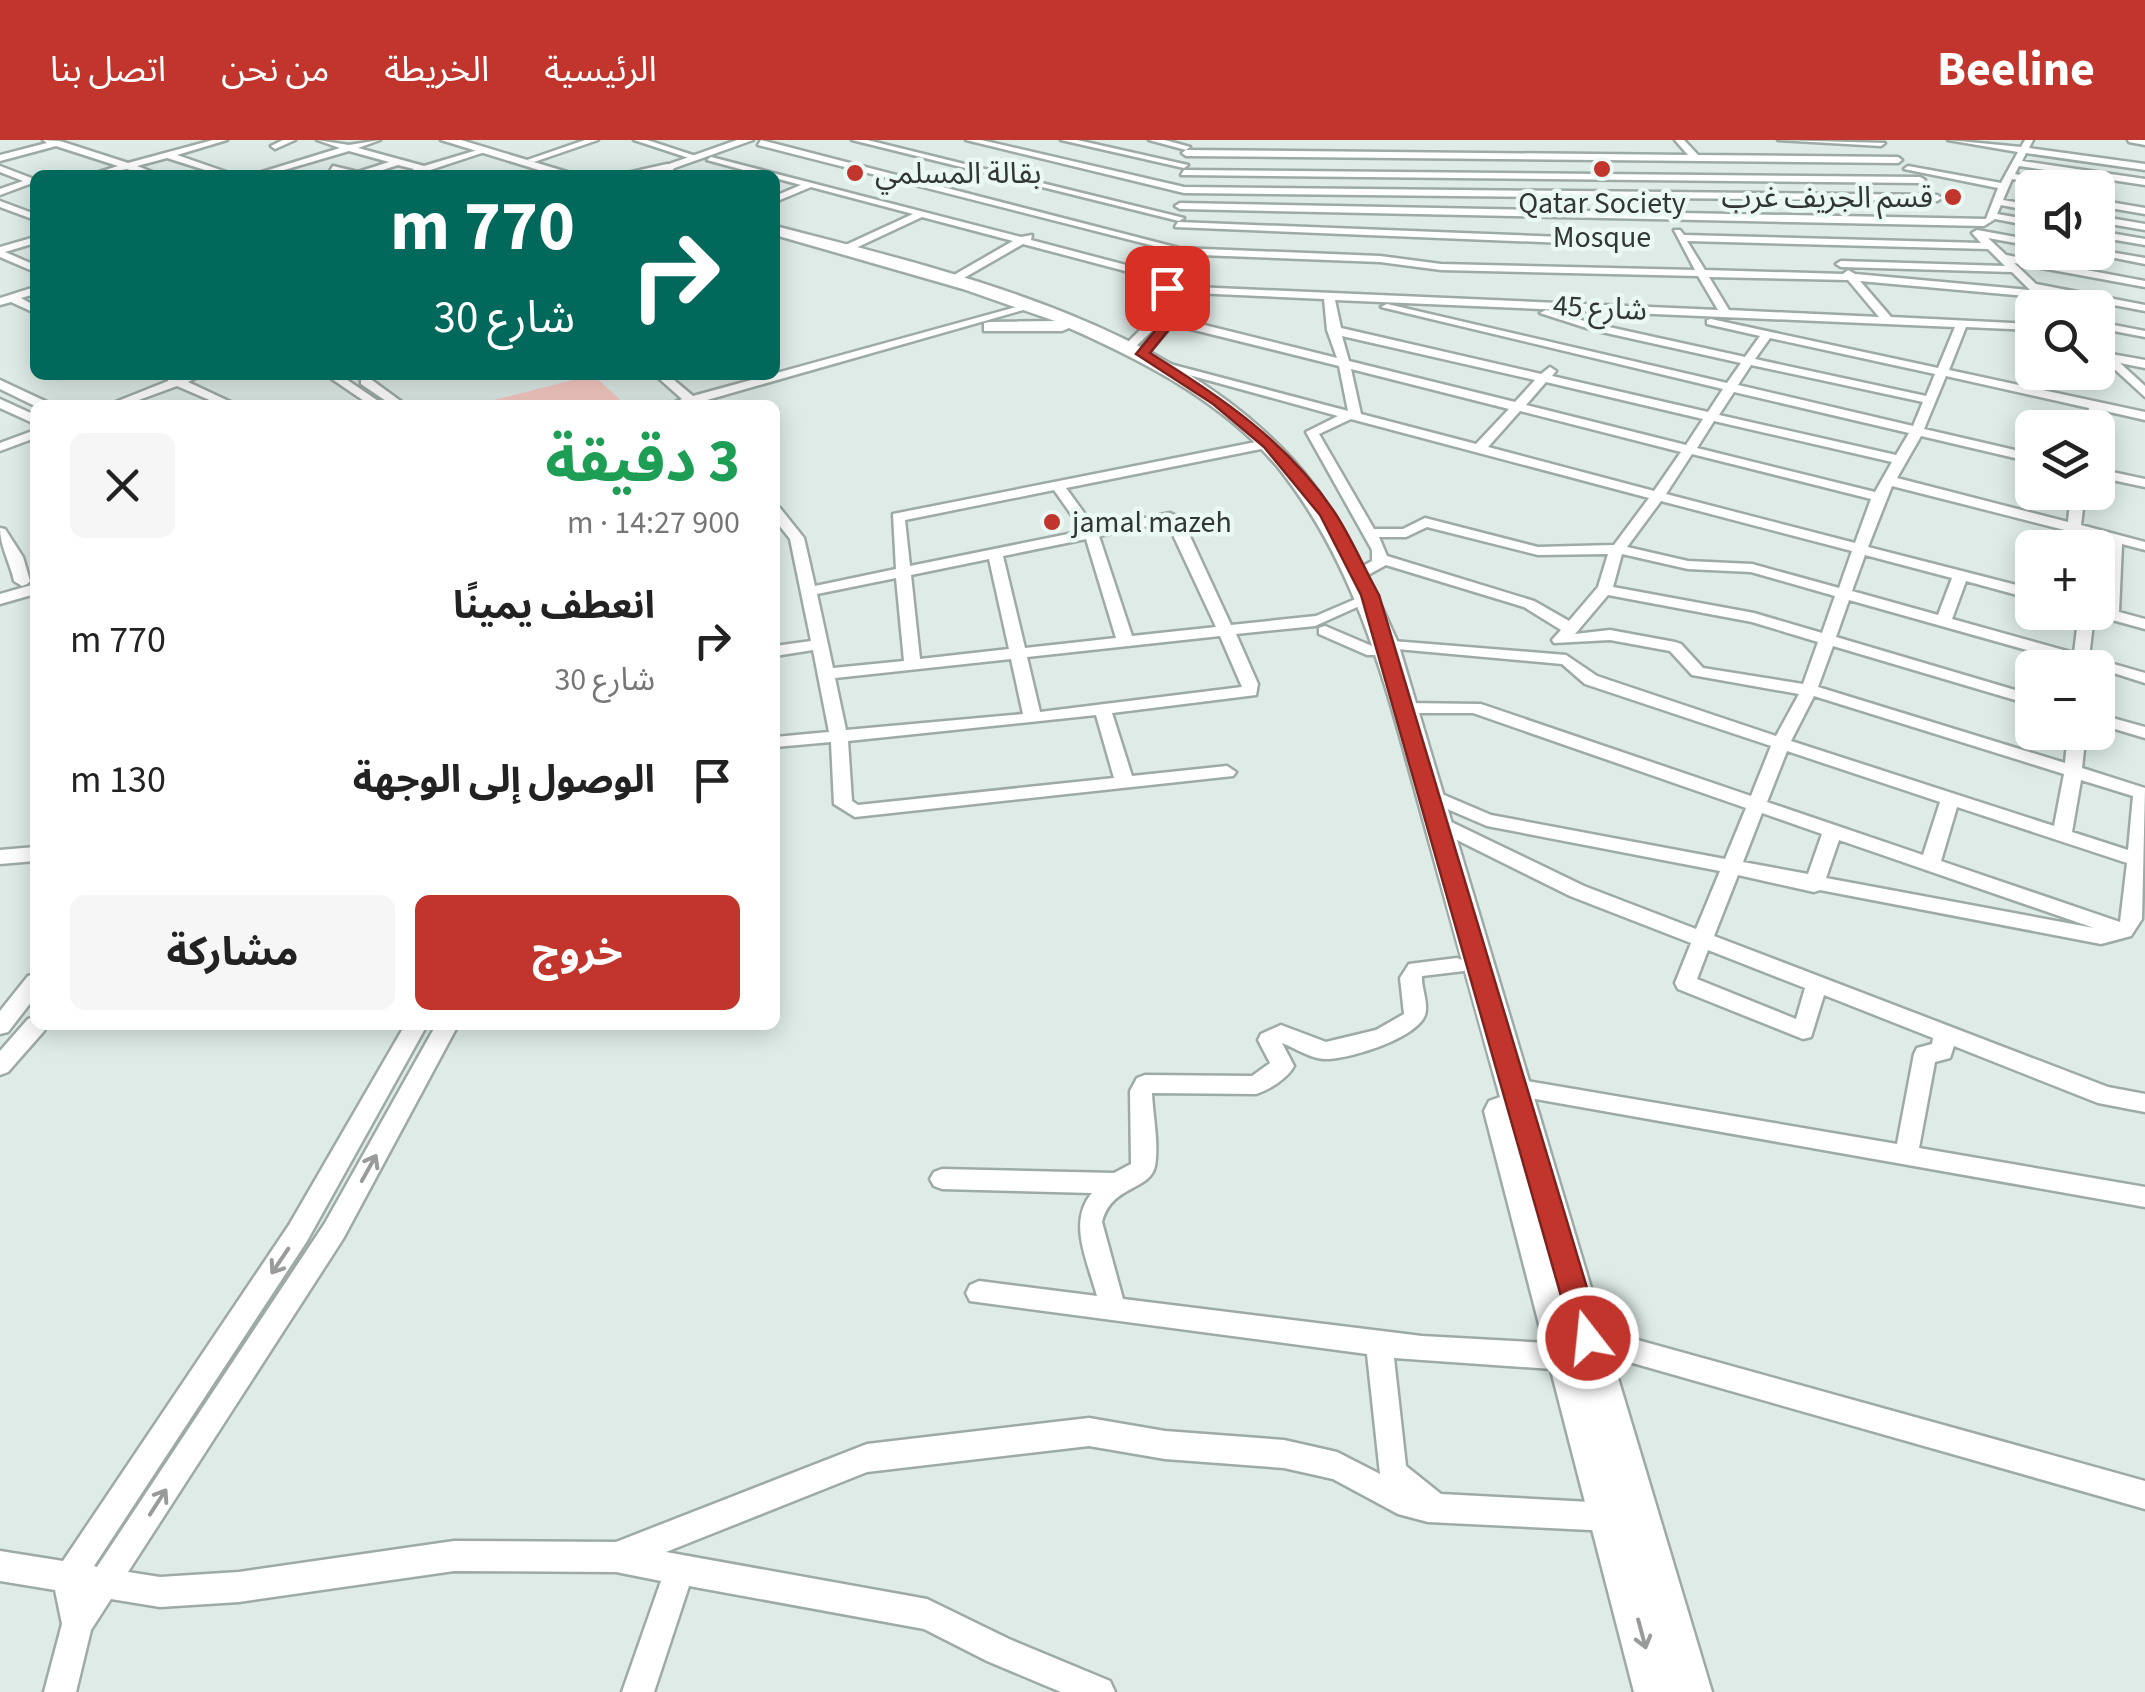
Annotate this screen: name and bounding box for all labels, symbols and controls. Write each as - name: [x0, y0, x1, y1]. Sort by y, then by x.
- text: Beeline: [1937, 36, 2095, 104]
- text: اتصل بنا: [50, 45, 166, 95]
- text: من نحن: [221, 45, 329, 95]
- text: الخريطة: [384, 45, 489, 95]
- text: الرئيسية: [544, 45, 657, 95]
- place label: بقالة المسلمي: [875, 152, 1041, 195]
- marker: Qatar Society Mosque: [1591, 158, 1613, 180]
- marker: بقالة المسلمي: [844, 162, 866, 184]
- map controls: [2015, 170, 2115, 750]
- button: sound: [2015, 170, 2115, 270]
- place label: قسم الجريف غرب: [1722, 176, 1933, 220]
- text: 770 m: [390, 177, 575, 277]
- place label: Qatar Society Mosque: [1518, 182, 1686, 259]
- marker: قسم الجريف غرب: [1942, 186, 1964, 208]
- icon: right: [610, 210, 740, 340]
- pin: [1125, 246, 1210, 331]
- icon: arrive: [1140, 261, 1195, 316]
- street label: شارع 45: [1552, 284, 1648, 332]
- text: شارع 30: [434, 286, 575, 350]
- button: search: [2015, 290, 2115, 390]
- button: layers: [2015, 410, 2115, 510]
- text: 3 دقيقة: [545, 420, 740, 505]
- button: close: [70, 433, 175, 538]
- text: 900 m · 14:27: [567, 500, 740, 546]
- place label: jamal mazeh: [1070, 501, 1232, 544]
- marker: jamal mazeh: [1041, 511, 1063, 533]
- button: +: [2015, 530, 2115, 630]
- text: انعطف يمينًا: [453, 579, 655, 633]
- text: 770 m: [70, 613, 166, 667]
- icon: right: [685, 613, 740, 668]
- button: −: [2015, 650, 2115, 750]
- text: شارع 30: [554, 657, 655, 703]
- text: 130 m: [70, 753, 166, 807]
- text: الوصول إلى الوجهة: [353, 753, 655, 807]
- icon: arrive: [685, 753, 740, 808]
- button: مشاركة: [70, 895, 395, 1010]
- button: خروج: [415, 895, 740, 1010]
- one-way arrow: [360, 1154, 380, 1183]
- one-way arrow: [270, 1246, 291, 1274]
- position arrow: [1536, 1286, 1640, 1390]
- one-way arrow: [148, 1488, 169, 1517]
- one-way arrow: [1634, 1618, 1653, 1649]

